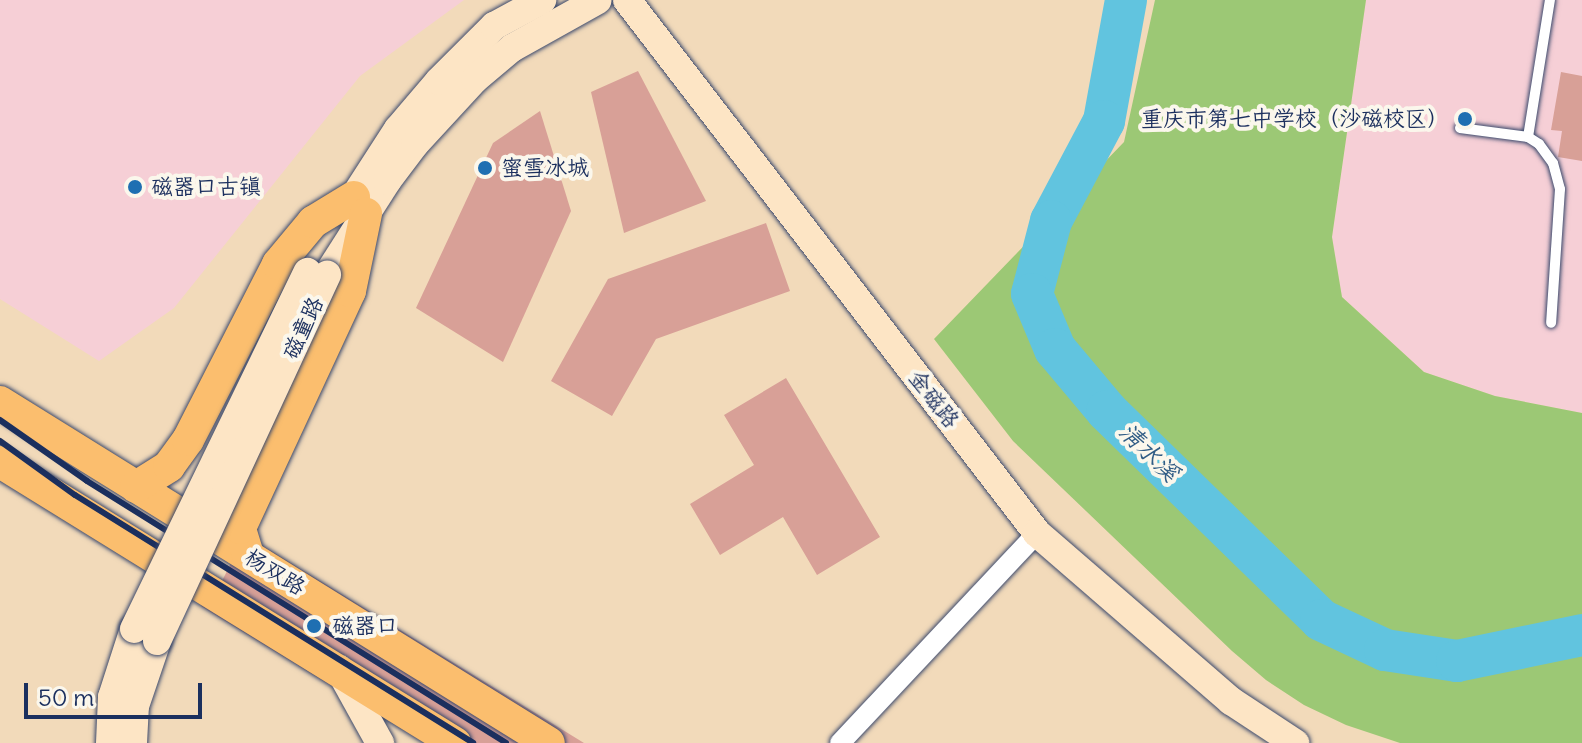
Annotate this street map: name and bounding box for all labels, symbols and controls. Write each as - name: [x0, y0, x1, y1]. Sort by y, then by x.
- place label: 重庆市第七中学校（沙磁校区）: [1141, 106, 1449, 132]
- marker: 重庆市第七中学校（沙磁校区）: [1456, 110, 1474, 128]
- place label: 蜜雪冰城: [501, 155, 589, 181]
- marker: 蜜雪冰城: [476, 159, 494, 177]
- place label: 磁器口古镇: [151, 174, 261, 200]
- marker: 磁器口古镇: [126, 178, 144, 196]
- street label: 磁童路: [277, 293, 329, 363]
- street label: 金磁路: [903, 365, 965, 433]
- water label: 清水溪: [1113, 417, 1185, 487]
- street label: 杨双路: [240, 543, 310, 601]
- place label: 磁器口: [332, 613, 398, 639]
- marker: 磁器口: [303, 615, 325, 637]
- scale bar: [28, 667, 206, 717]
- text: 50 m: [38, 682, 94, 712]

